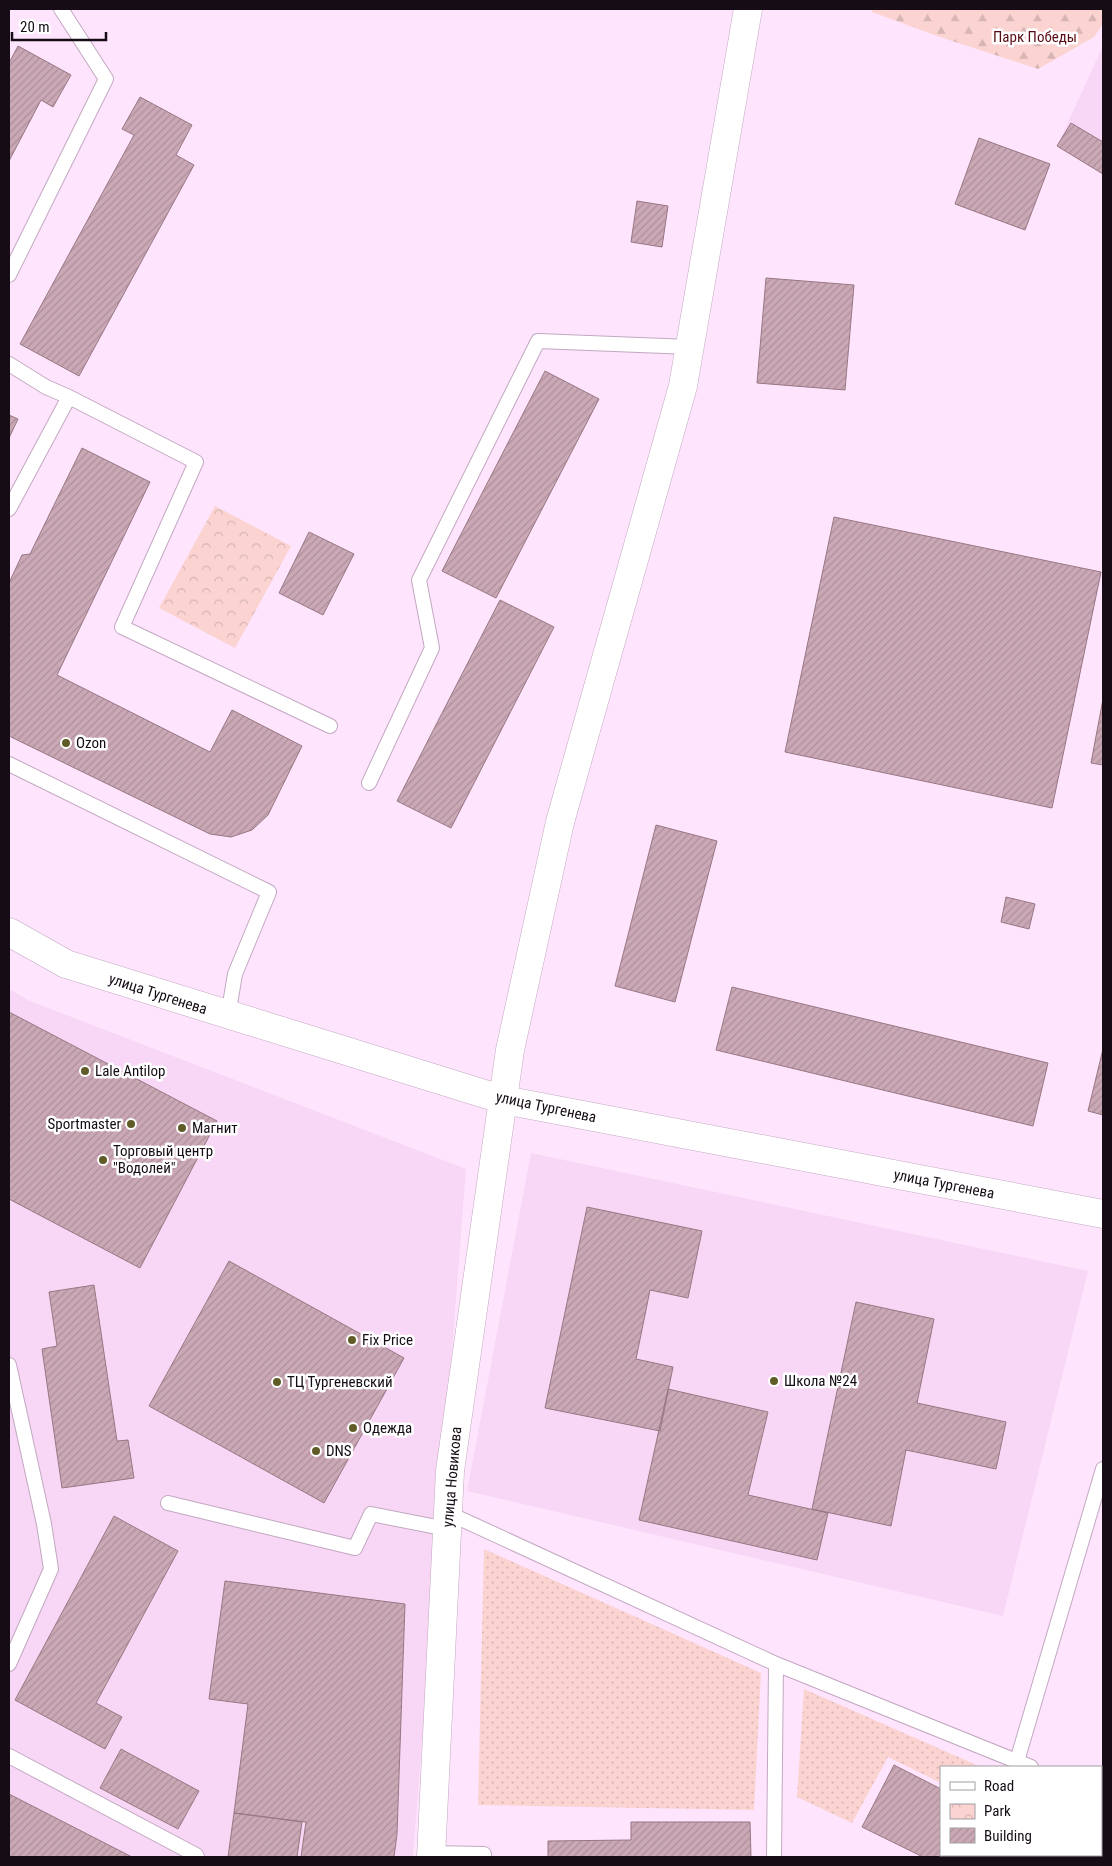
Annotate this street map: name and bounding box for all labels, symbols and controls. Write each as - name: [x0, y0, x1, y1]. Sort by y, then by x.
- scale bar: [12, 10, 106, 42]
- text: 20 m: [20, 18, 50, 36]
- park label: Парк Победы: [993, 28, 1077, 46]
- place label: Ozon: [76, 734, 106, 752]
- marker: Ozon: [60, 737, 72, 749]
- street label: улица Тургенева: [107, 970, 209, 1018]
- place label: Lale Antilop: [95, 1062, 165, 1080]
- marker: Lale Antilop: [79, 1065, 91, 1077]
- street label: улица Тургенева: [494, 1088, 598, 1126]
- place label: Sportmaster: [48, 1115, 121, 1133]
- marker: Sportmaster: [125, 1118, 137, 1130]
- place label: Магнит: [192, 1119, 238, 1137]
- marker: Магнит: [176, 1122, 188, 1134]
- place label: Торговый центр "Водолей": [113, 1142, 213, 1177]
- marker: Торговый центр "Водолей": [97, 1154, 109, 1166]
- street label: улица Тургенева: [892, 1165, 996, 1203]
- place label: Fix Price: [362, 1331, 413, 1349]
- marker: Fix Price: [346, 1334, 358, 1346]
- place label: Школа №24: [784, 1372, 857, 1390]
- place label: ТЦ Тургеневский: [287, 1373, 393, 1391]
- marker: Школа №24: [768, 1375, 780, 1387]
- marker: ТЦ Тургеневский: [271, 1376, 283, 1388]
- place label: Одежда: [363, 1419, 412, 1437]
- marker: Одежда: [347, 1422, 359, 1434]
- street label: улица Новикова: [439, 1426, 465, 1528]
- place label: DNS: [326, 1442, 352, 1460]
- marker: DNS: [310, 1445, 322, 1457]
- legend: [940, 1766, 1102, 1856]
- text: Road: [984, 1777, 1014, 1795]
- text: Park: [984, 1802, 1011, 1820]
- text: Building: [984, 1827, 1032, 1845]

